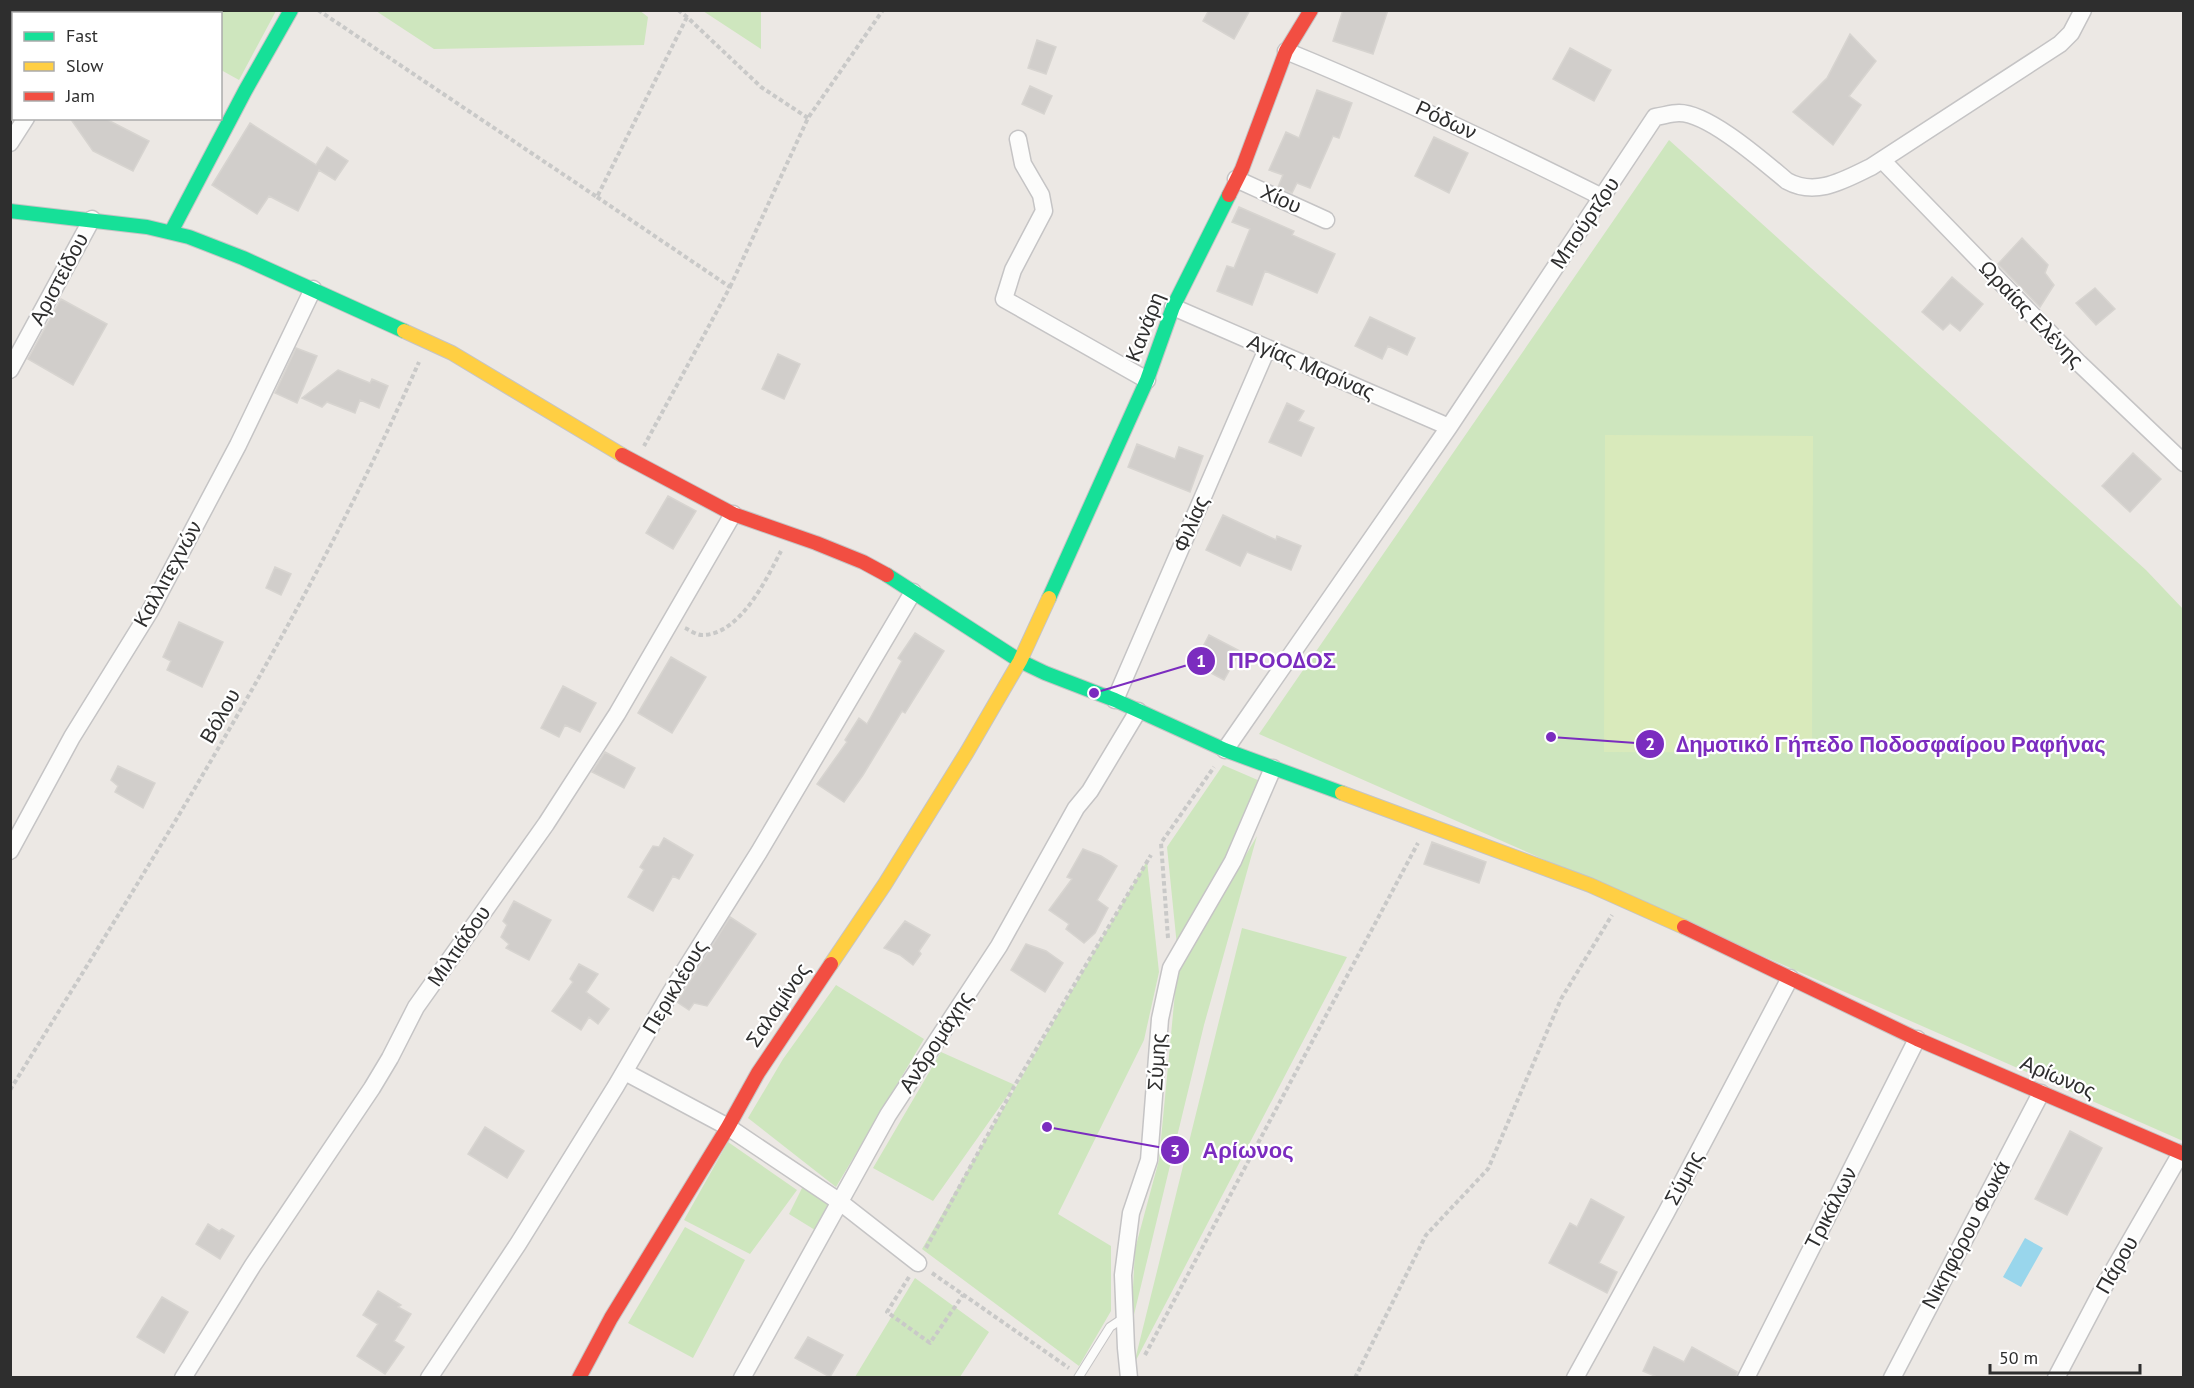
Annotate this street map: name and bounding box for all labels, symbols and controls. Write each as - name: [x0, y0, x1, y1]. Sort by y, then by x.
- legend: [12, 12, 222, 120]
- text: Fast: [66, 24, 98, 47]
- text: Slow: [66, 54, 104, 77]
- text: Jam: [65, 84, 95, 107]
- street label: Ρόδων: [1411, 94, 1481, 145]
- street label: Μπούρτζου: [1544, 172, 1625, 274]
- street label: Χίου: [1257, 178, 1306, 219]
- street label: Αριστείδου: [23, 228, 94, 330]
- street label: Ωραίας Ελένης: [1973, 254, 2090, 373]
- street label: Κανάρη: [1119, 288, 1170, 365]
- street label: Αγίας Μαρίνας: [1243, 328, 1379, 405]
- street label: Φιλίας: [1167, 491, 1214, 556]
- street label: Καλλιτεχνών: [127, 516, 208, 632]
- callout: ΠΡΟΟΔΟΣ: [1186, 641, 1348, 681]
- text: ΠΡΟΟΔΟΣ: [1228, 646, 1336, 674]
- text: 1: [1196, 649, 1206, 672]
- street label: Βόλου: [193, 684, 246, 748]
- callout: Δημοτικό Γήπεδο Ποδοσφαίρου Ραφήνας: [1635, 724, 2118, 764]
- text: Δημοτικό Γήπεδο Ποδοσφαίρου Ραφήνας: [1676, 730, 2106, 758]
- text: 2: [1645, 732, 1655, 755]
- street label: Μιλτιάδου: [421, 900, 496, 991]
- street label: Περικλέους: [636, 935, 713, 1039]
- street label: Σαλαμίνος: [740, 957, 816, 1052]
- street label: Ανδρομάχης: [893, 986, 978, 1098]
- street label: Σύμης: [1141, 1032, 1172, 1092]
- street label: Αρίωνος: [2016, 1049, 2100, 1104]
- callout: Αρίωνος: [1160, 1130, 1305, 1170]
- text: Αρίωνος: [1202, 1136, 1294, 1164]
- text: 3: [1170, 1139, 1180, 1162]
- street label: Σύμης: [1658, 1146, 1709, 1210]
- street label: Νικηφόρου Φωκά: [1915, 1156, 2016, 1313]
- street label: Τρικάλων: [1798, 1162, 1863, 1254]
- street label: Πάρου: [2089, 1231, 2144, 1299]
- scale bar: [1990, 1337, 2140, 1375]
- text: 50 m: [1999, 1346, 2038, 1369]

